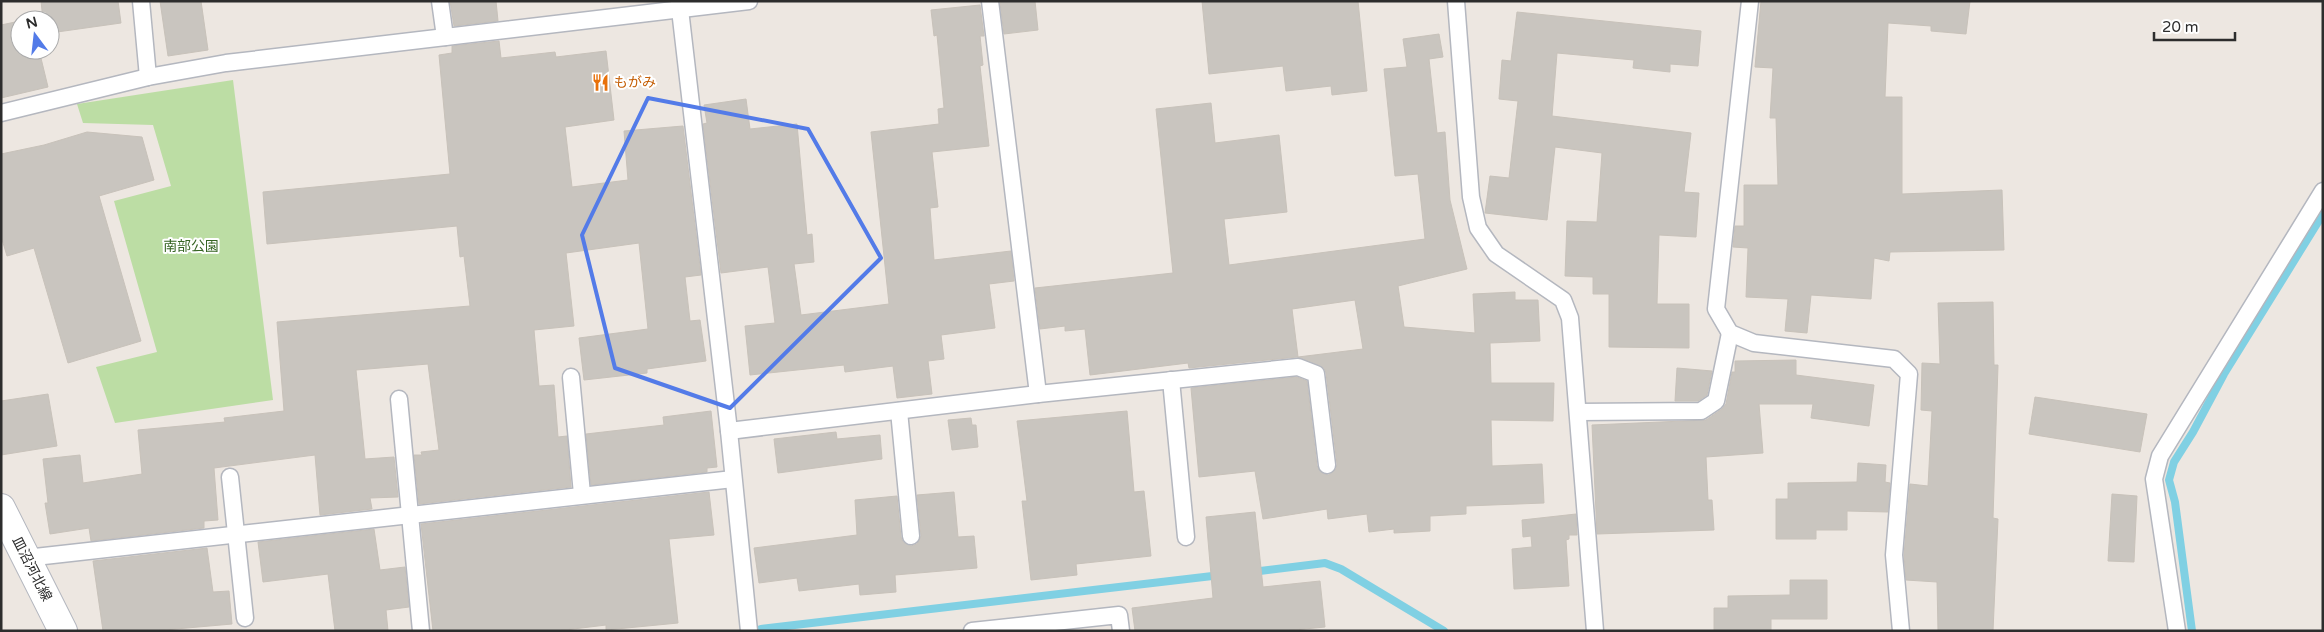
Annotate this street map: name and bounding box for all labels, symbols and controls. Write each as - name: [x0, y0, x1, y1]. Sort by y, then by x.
- north arrow: [10, 10, 60, 60]
- scale bar: [2154, 10, 2235, 42]
- text: N: [24, 13, 39, 33]
- text: 20 m: [2162, 18, 2199, 36]
- restaurant icon: もがみ: [590, 72, 610, 92]
- place label: もがみ: [614, 74, 656, 91]
- park label: 南部公園: [163, 238, 219, 255]
- street label: 皿沼河北線: [9, 534, 55, 604]

